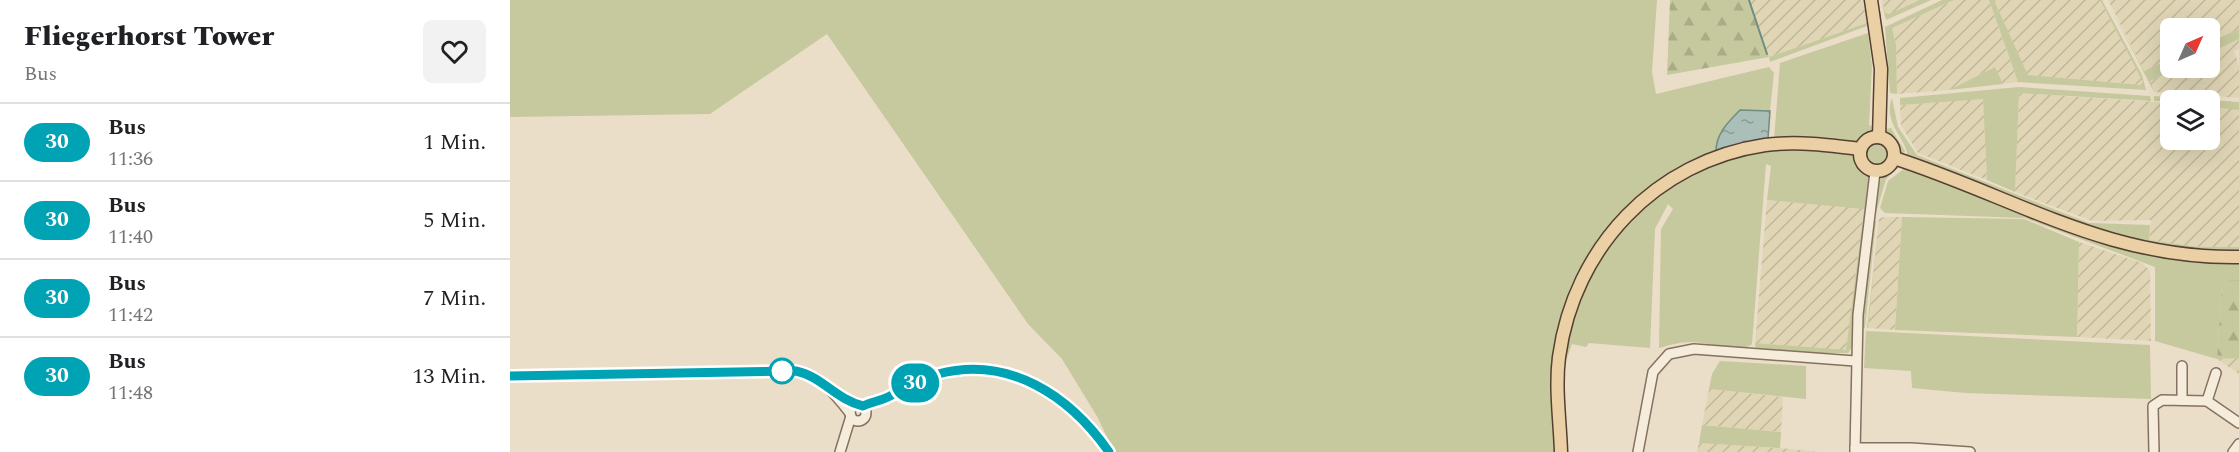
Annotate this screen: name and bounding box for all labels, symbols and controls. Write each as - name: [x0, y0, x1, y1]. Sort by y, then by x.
- text: Fliegerhorst Tower: [24, 15, 274, 58]
- north arrow: [2160, 18, 2220, 78]
- map controls: [2160, 18, 2220, 150]
- button: heart: [423, 20, 486, 83]
- text: Bus: [24, 59, 57, 89]
- button: layers: [2160, 90, 2220, 150]
- text: Bus: [108, 111, 146, 144]
- text: 30: [45, 126, 69, 158]
- text: 1 Min.: [423, 126, 486, 159]
- text: 11:36: [108, 144, 153, 174]
- text: Bus: [108, 189, 146, 222]
- text: 30: [45, 204, 69, 236]
- text: 5 Min.: [423, 204, 486, 237]
- text: 11:40: [108, 222, 153, 252]
- text: Bus: [108, 267, 146, 300]
- text: 30: [45, 282, 69, 314]
- text: 7 Min.: [423, 282, 486, 315]
- text: 11:42: [108, 300, 153, 330]
- text: Bus: [108, 345, 146, 378]
- unlabelled marker: [769, 358, 795, 384]
- text: 30: [45, 360, 69, 392]
- text: 13 Min.: [412, 360, 486, 393]
- line badge: 30: [888, 364, 942, 403]
- text: 30: [903, 367, 927, 399]
- text: 11:48: [108, 378, 153, 408]

